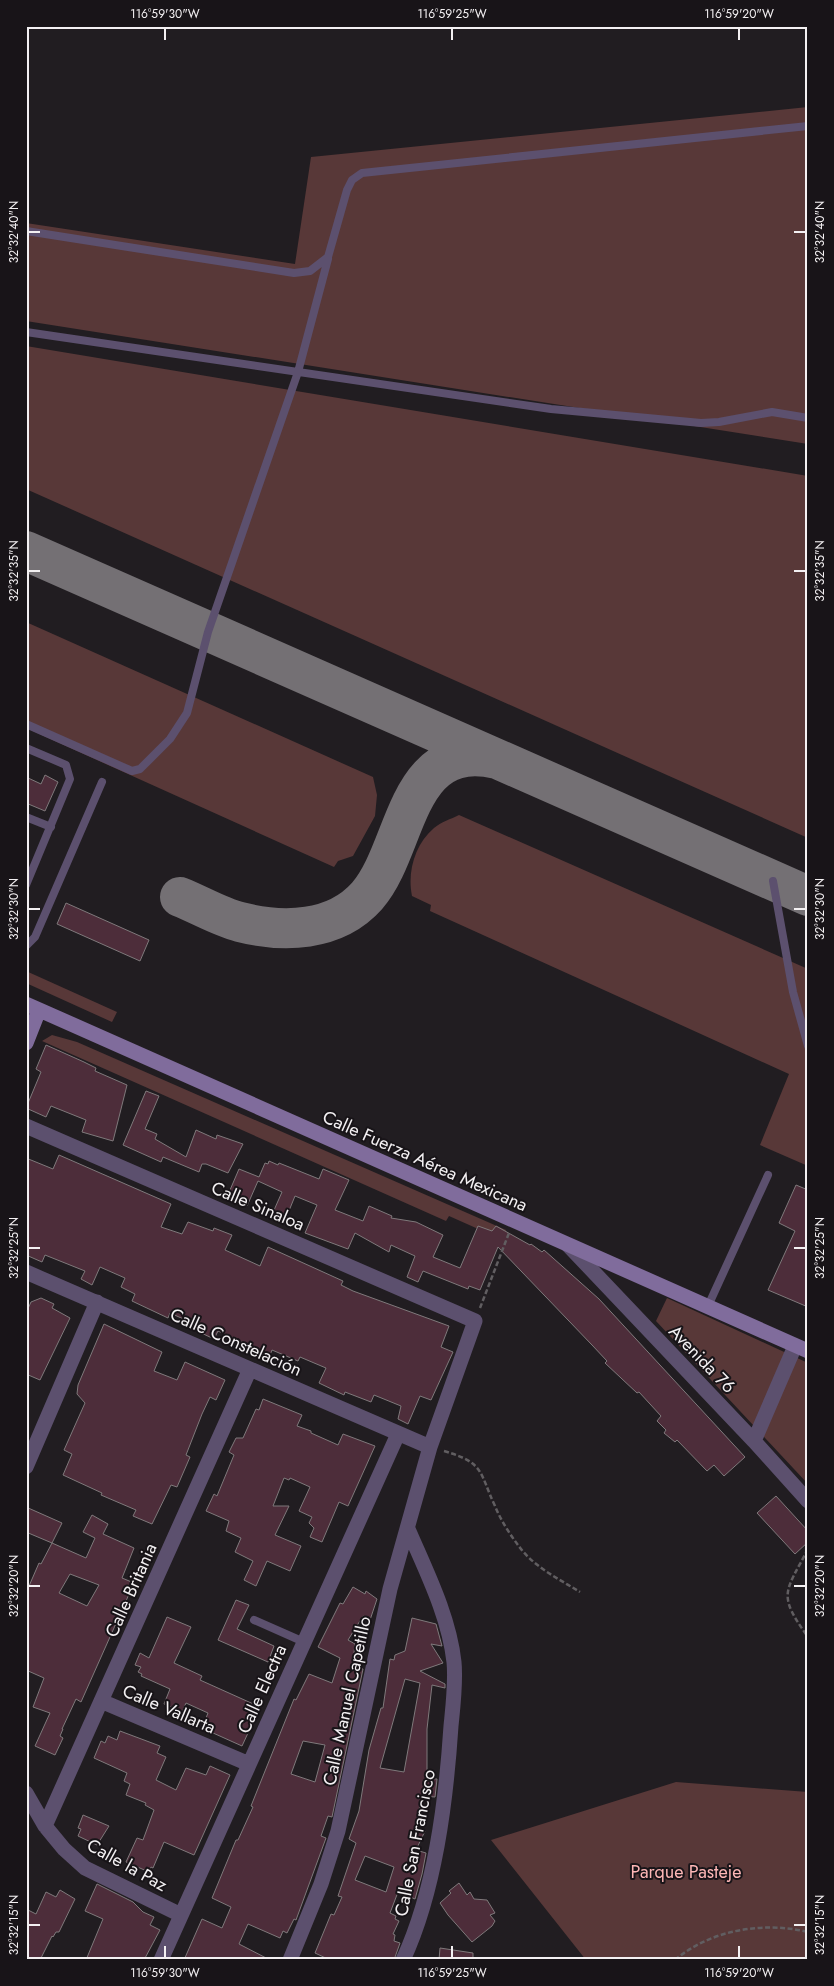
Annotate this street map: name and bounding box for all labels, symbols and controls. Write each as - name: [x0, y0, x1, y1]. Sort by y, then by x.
- text: 116°59'30"W: [130, 5, 200, 23]
- text: 116°59'25"W: [417, 5, 487, 23]
- text: 116°59'20"W: [704, 5, 774, 23]
- text: 32°32'40"N: [5, 201, 23, 263]
- text: 32°32'40"N: [811, 201, 829, 263]
- text: 32°32'35"N: [5, 540, 23, 602]
- text: 32°32'35"N: [811, 540, 829, 602]
- text: 32°32'30"N: [5, 878, 23, 940]
- text: 32°32'30"N: [811, 878, 829, 940]
- street label: Calle Fuerza Aérea Mexicana: [318, 1104, 532, 1218]
- street label: Calle Sinaloa: [207, 1175, 309, 1237]
- text: 32°32'25"N: [5, 1217, 23, 1279]
- text: 32°32'25"N: [811, 1217, 829, 1279]
- street label: Calle Constelación: [166, 1301, 306, 1383]
- street label: Avenida 76: [663, 1319, 741, 1399]
- street label: Calle Britania: [99, 1539, 163, 1641]
- text: 32°32'20"N: [5, 1555, 23, 1617]
- text: 32°32'20"N: [811, 1555, 829, 1617]
- street label: Calle Manuel Capetillo: [316, 1614, 378, 1788]
- street label: Calle Electra: [231, 1640, 293, 1738]
- street label: Calle Vallarta: [118, 1678, 220, 1740]
- street label: Calle San Francisco: [388, 1767, 442, 1919]
- street label: Calle la Paz: [82, 1832, 173, 1898]
- park label: Parque Pasteje: [631, 1859, 741, 1885]
- text: 32°32'15"N: [5, 1895, 23, 1955]
- text: 32°32'15"N: [811, 1895, 829, 1955]
- text: 116°59'30"W: [130, 1964, 200, 1982]
- text: 116°59'25"W: [417, 1964, 487, 1982]
- text: 116°59'20"W: [704, 1964, 774, 1982]

